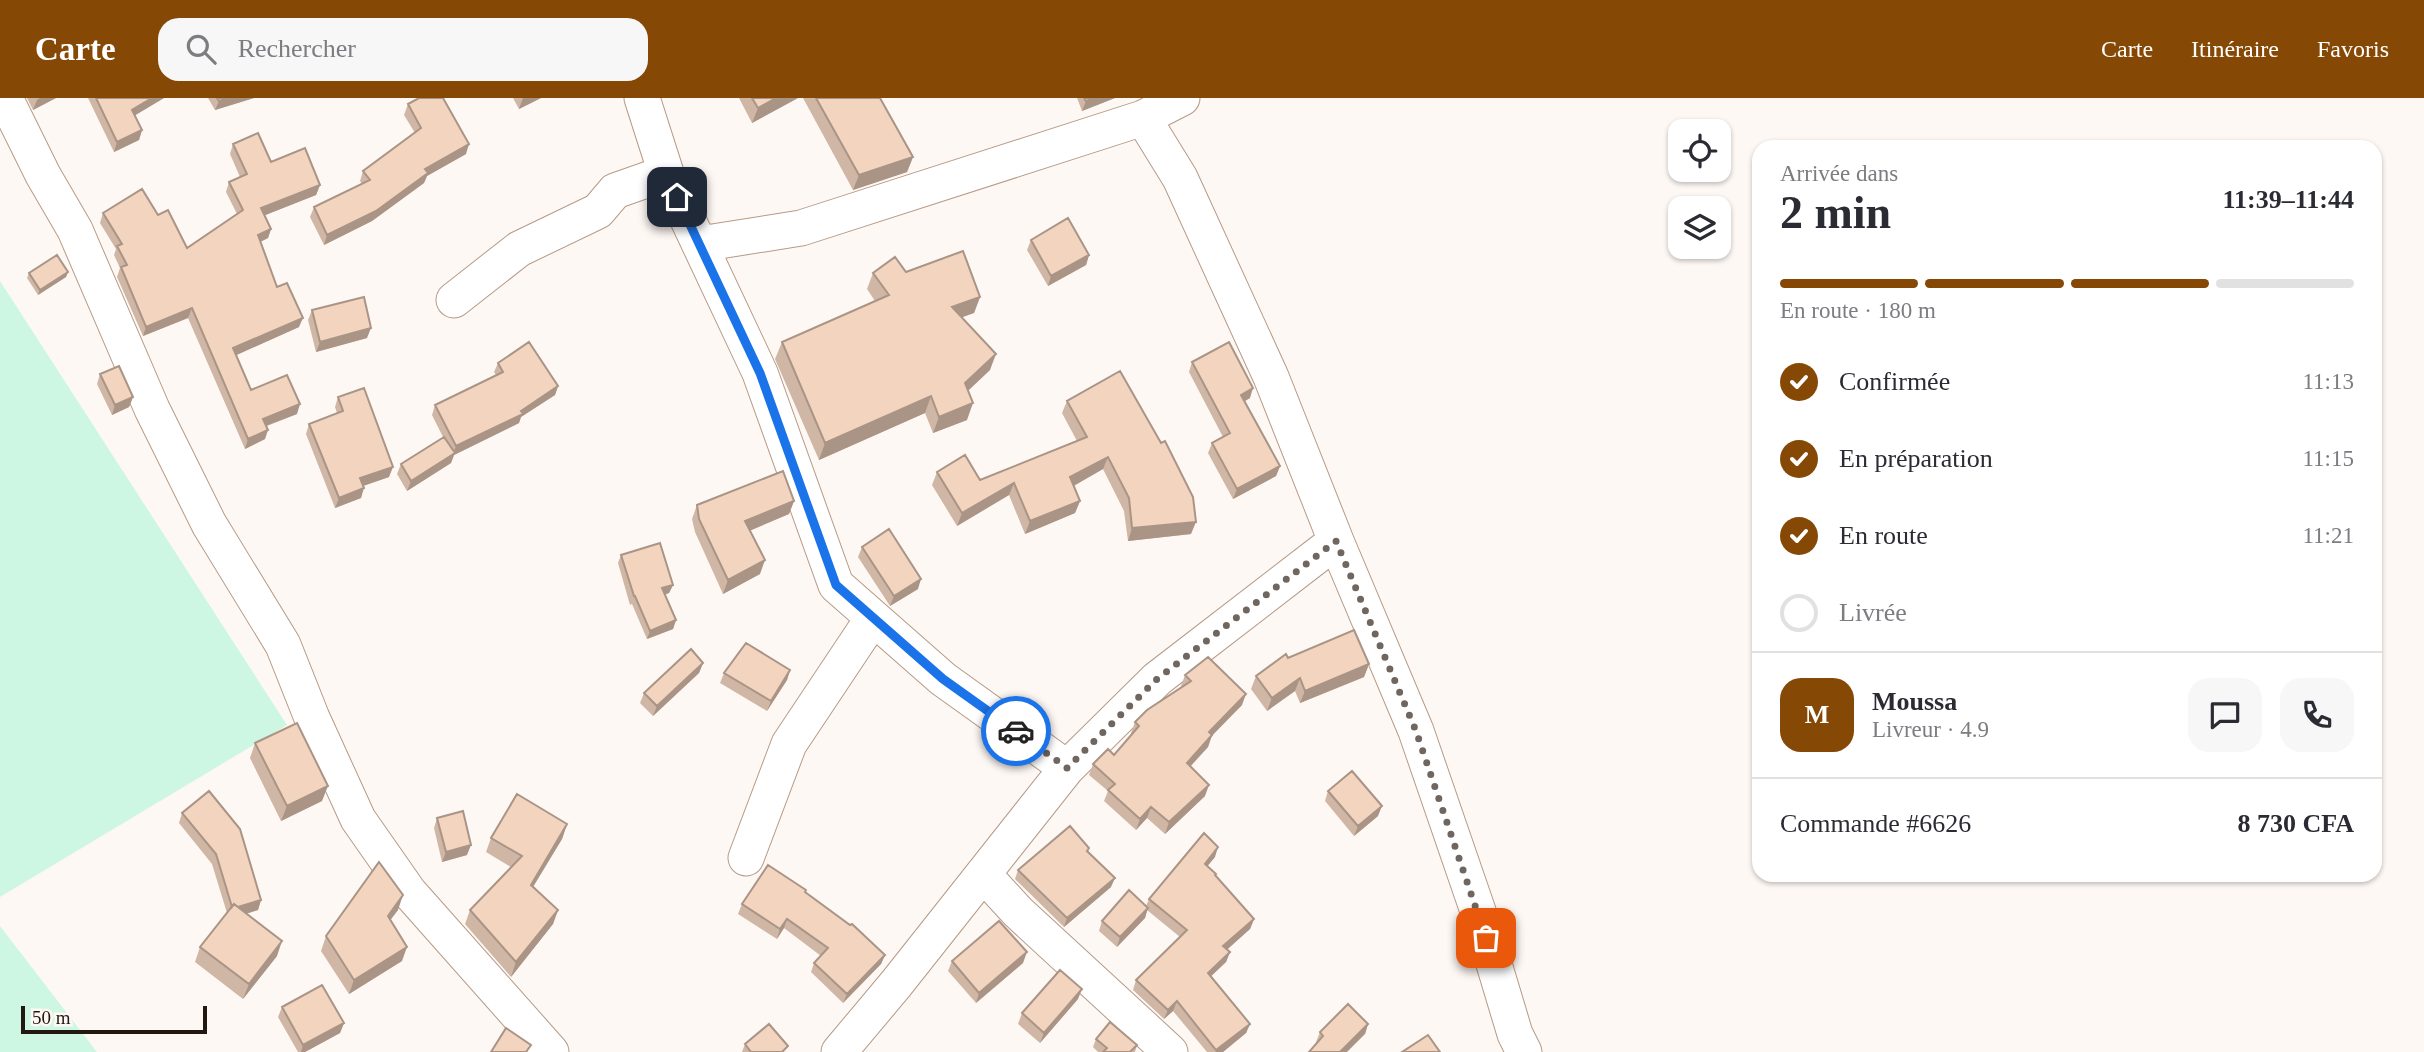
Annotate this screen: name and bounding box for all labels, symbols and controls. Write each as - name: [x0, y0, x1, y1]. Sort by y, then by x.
- search box: [158, 18, 648, 81]
- icon: search: [182, 30, 220, 68]
- text: Carte: [35, 31, 116, 67]
- text: Rechercher: [238, 34, 356, 63]
- text: Carte: [2101, 36, 2153, 62]
- text: Itinéraire: [2191, 36, 2279, 62]
- text: Favoris: [2317, 36, 2389, 62]
- map controls: [1668, 119, 1731, 259]
- button: locate: [1668, 119, 1731, 182]
- text: Arrivée dans: [1780, 161, 1898, 186]
- pin: [647, 167, 707, 227]
- icon: home: [658, 178, 696, 216]
- text: 11:39–11:44: [2223, 185, 2354, 214]
- text: 2 min: [1780, 187, 1891, 238]
- button: layers: [1668, 196, 1731, 259]
- text: En route · 180 m: [1780, 298, 1936, 323]
- icon: check: [1780, 363, 1818, 401]
- text: Confirmée: [1839, 367, 1950, 396]
- text: 11:13: [2302, 369, 2354, 394]
- icon: check: [1780, 440, 1818, 478]
- text: En préparation: [1839, 444, 1993, 473]
- text: 11:15: [2302, 446, 2354, 471]
- icon: check: [1780, 517, 1818, 555]
- text: En route: [1839, 521, 1928, 550]
- text: 11:21: [2302, 523, 2354, 548]
- text: Livrée: [1839, 598, 1907, 627]
- button: chat: [2188, 678, 2262, 752]
- button: phone: [2280, 678, 2354, 752]
- text: Moussa: [1872, 687, 1957, 716]
- courier: [981, 696, 1051, 766]
- text: M: [1805, 700, 1829, 729]
- icon: car: [997, 712, 1035, 750]
- text: Livreur · 4.9: [1872, 717, 1989, 742]
- text: Commande #6626: [1780, 809, 1971, 838]
- text: 8 730 CFA: [2237, 809, 2354, 838]
- pin: [1456, 908, 1516, 968]
- icon: bag: [1467, 919, 1505, 957]
- scale bar: [21, 1003, 206, 1035]
- text: 50 m: [32, 1007, 71, 1028]

